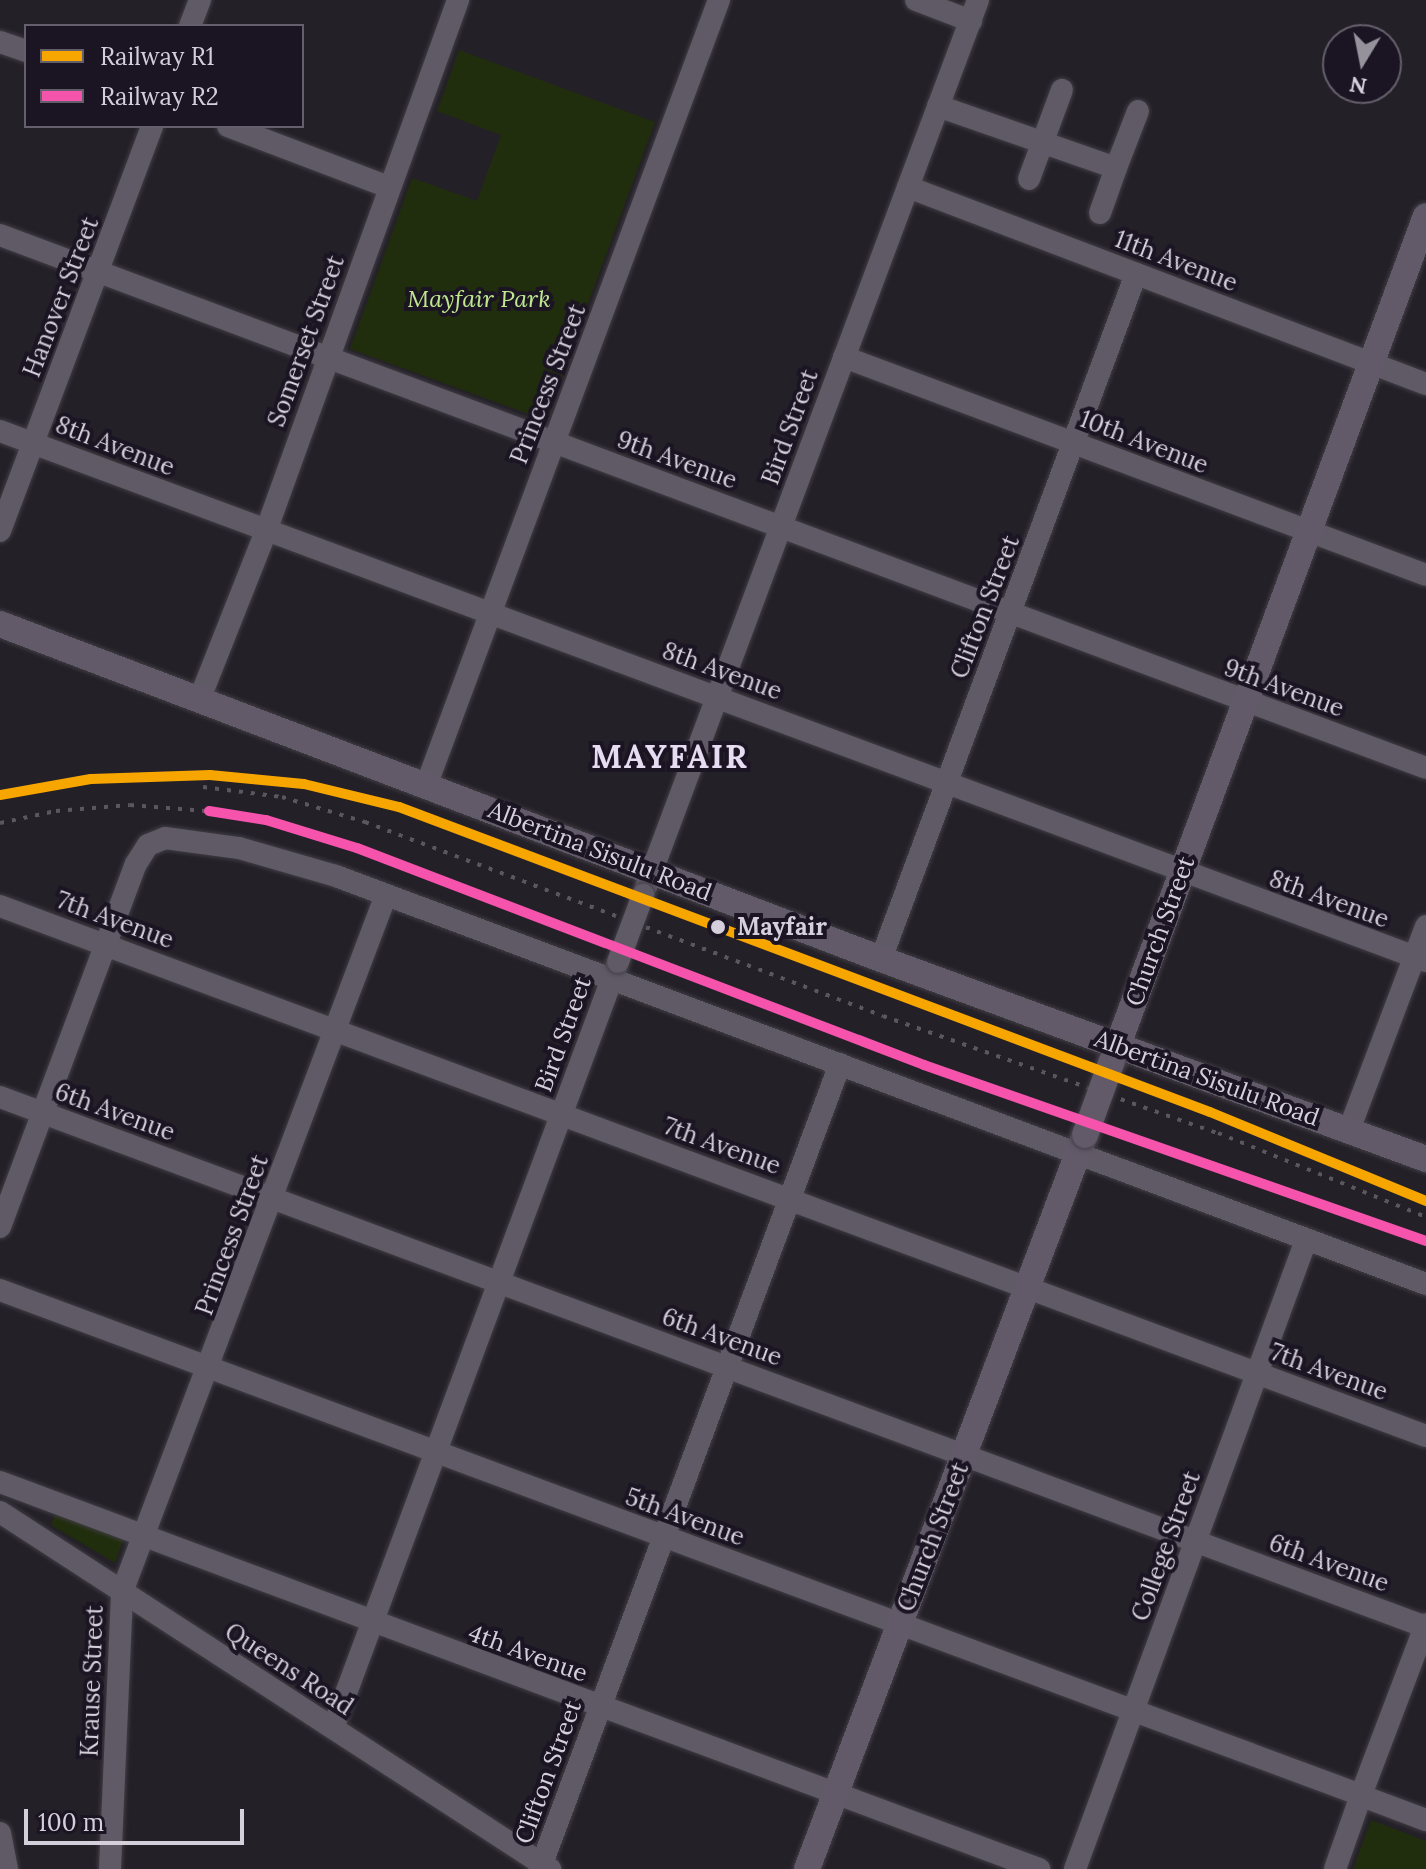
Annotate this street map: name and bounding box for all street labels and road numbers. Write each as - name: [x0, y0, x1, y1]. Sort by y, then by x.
- street label: Hanover Street: [17, 213, 105, 381]
- street label: 11th Avenue: [1111, 224, 1241, 298]
- street label: Somerset Street: [262, 251, 350, 431]
- street label: Princess Street: [504, 300, 592, 468]
- street label: Bird Street: [756, 366, 824, 488]
- street label: 10th Avenue: [1076, 404, 1212, 480]
- street label: 8th Avenue: [52, 410, 178, 482]
- street label: 9th Avenue: [613, 425, 741, 495]
- street label: Clifton Street: [945, 531, 1025, 683]
- street label: 8th Avenue: [658, 636, 786, 706]
- street label: 9th Avenue: [1220, 653, 1348, 723]
- street label: Albertina Sisulu Road: [484, 795, 716, 907]
- street label: Church Street: [1120, 852, 1200, 1010]
- street label: 8th Avenue: [1265, 864, 1393, 934]
- street label: 7th Avenue: [53, 886, 177, 954]
- street label: Bird Street: [529, 973, 597, 1095]
- street label: Albertina Sisulu Road: [1091, 1024, 1323, 1132]
- street label: 6th Avenue: [51, 1077, 179, 1147]
- street label: 7th Avenue: [660, 1112, 784, 1180]
- street label: Princess Street: [190, 1151, 274, 1319]
- street label: 6th Avenue: [658, 1302, 786, 1372]
- street label: 7th Avenue: [1267, 1338, 1391, 1406]
- street label: Church Street: [891, 1458, 975, 1616]
- street label: College Street: [1126, 1467, 1206, 1625]
- street label: 5th Avenue: [622, 1482, 748, 1552]
- street label: 6th Avenue: [1265, 1528, 1393, 1598]
- street label: Krause Street: [75, 1605, 109, 1757]
- street label: Queens Road: [220, 1617, 358, 1721]
- street label: 4th Avenue: [465, 1618, 591, 1688]
- street label: Clifton Street: [509, 1696, 587, 1848]

